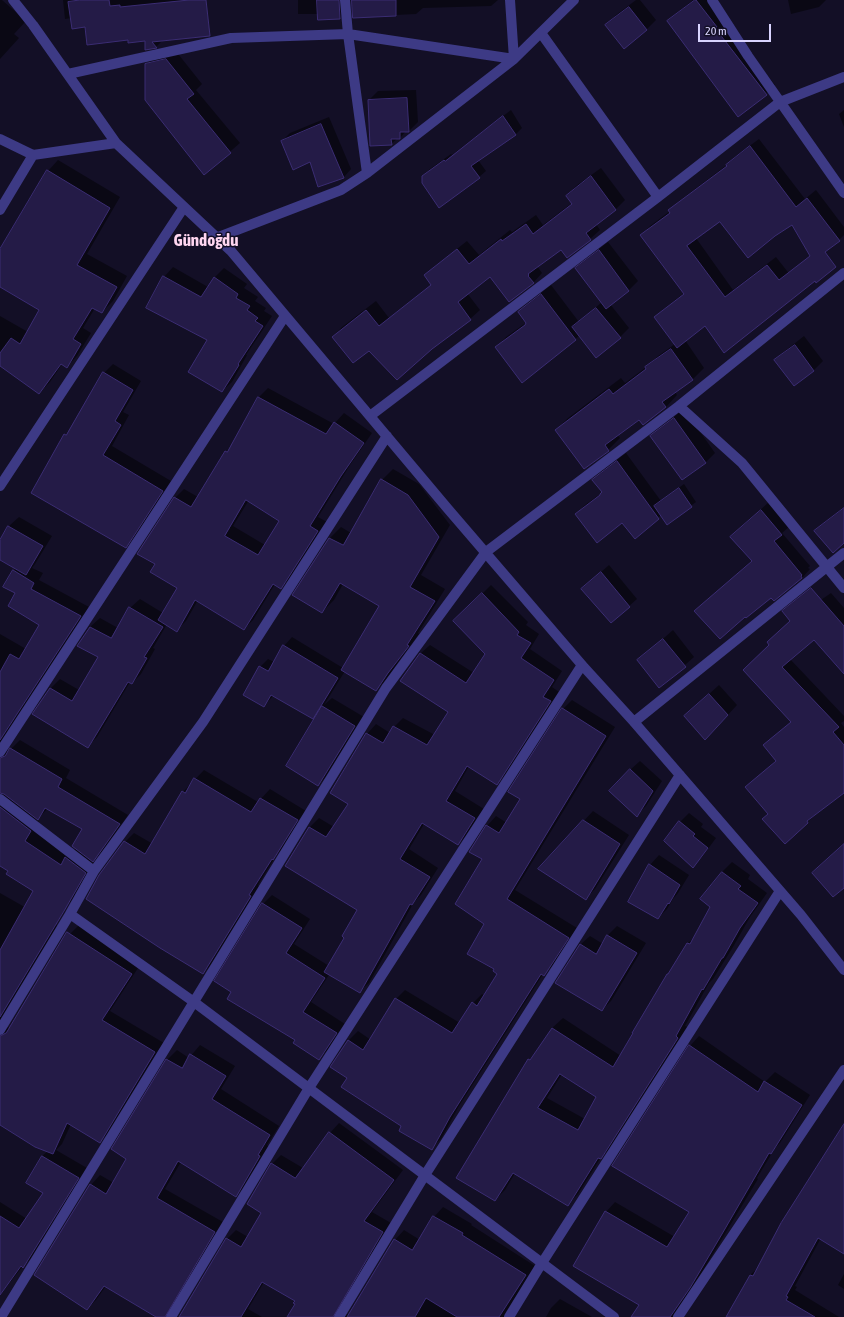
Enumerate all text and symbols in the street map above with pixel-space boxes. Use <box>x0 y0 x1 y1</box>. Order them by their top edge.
scale bar <box>700 16 773 42</box>
text: 20 m <box>705 24 727 38</box>
district label: Gündoğdu <box>174 231 238 251</box>

